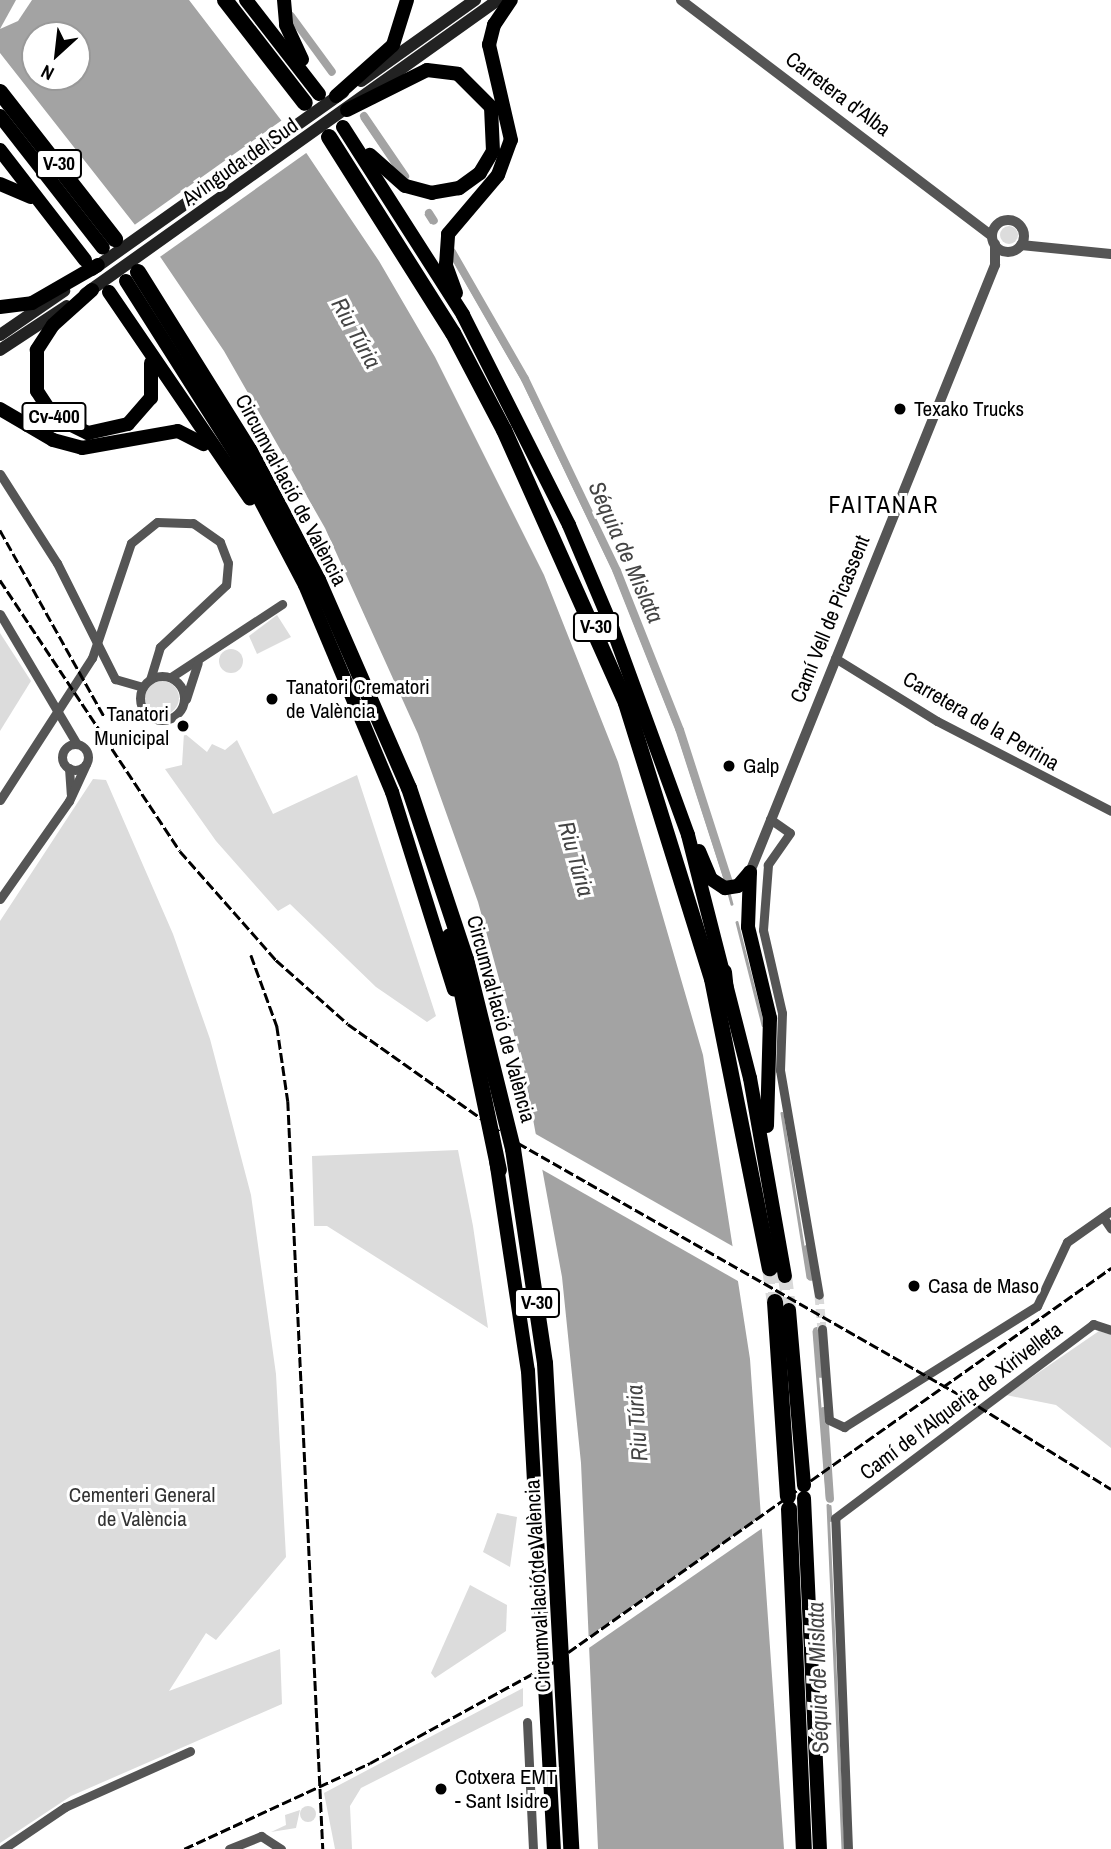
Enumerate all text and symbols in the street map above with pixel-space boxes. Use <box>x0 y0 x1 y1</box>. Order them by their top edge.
north arrow <box>21 21 91 91</box>
street label: Carretera d'Alba <box>781 46 895 142</box>
text: N <box>36 59 58 87</box>
street label: Avinguda del Sud <box>177 113 303 211</box>
road number: V-30 <box>34 148 84 180</box>
water label: Riu Túria <box>325 293 387 373</box>
street label: Circumval·lació de València <box>230 390 352 590</box>
place label: Texako Trucks <box>914 396 1024 422</box>
marker: Texako Trucks <box>892 401 908 417</box>
road number: Cv-400 <box>21 402 87 432</box>
water label: Séquia de Mislata <box>582 477 670 627</box>
district label: FAITANAR <box>830 491 938 519</box>
street label: Camí Vell de Picassent <box>785 532 875 706</box>
road number: V-30 <box>572 612 620 642</box>
street label: Carretera de la Perrina <box>898 666 1064 776</box>
place label: Tanatori Crematori de València <box>286 674 430 724</box>
marker: Tanatori Crematori de València <box>264 691 280 707</box>
place label: Tanatori Municipal <box>94 701 169 751</box>
marker: Tanatori Municipal <box>175 718 191 734</box>
place label: Galp <box>743 753 779 779</box>
marker: Galp <box>721 758 737 774</box>
water label: Riu Túria <box>552 818 600 900</box>
street label: Circumval·lació de València <box>461 913 541 1125</box>
place label: Casa de Maso <box>928 1273 1039 1299</box>
marker: Casa de Maso <box>906 1278 922 1294</box>
road number: V-30 <box>512 1288 562 1318</box>
street label: Camí de l'Alqueria de Xirivelleta <box>855 1317 1067 1485</box>
water label: Riu Túria <box>621 1384 653 1462</box>
street label: Circumval·lació de València <box>520 1479 556 1693</box>
park label: Cementeri General de València <box>69 1482 215 1532</box>
water label: Séquia de Mislata <box>802 1602 834 1754</box>
place label: Cotxera EMT - Sant Isidre <box>455 1764 556 1814</box>
marker: Cotxera EMT - Sant Isidre <box>433 1781 449 1797</box>

